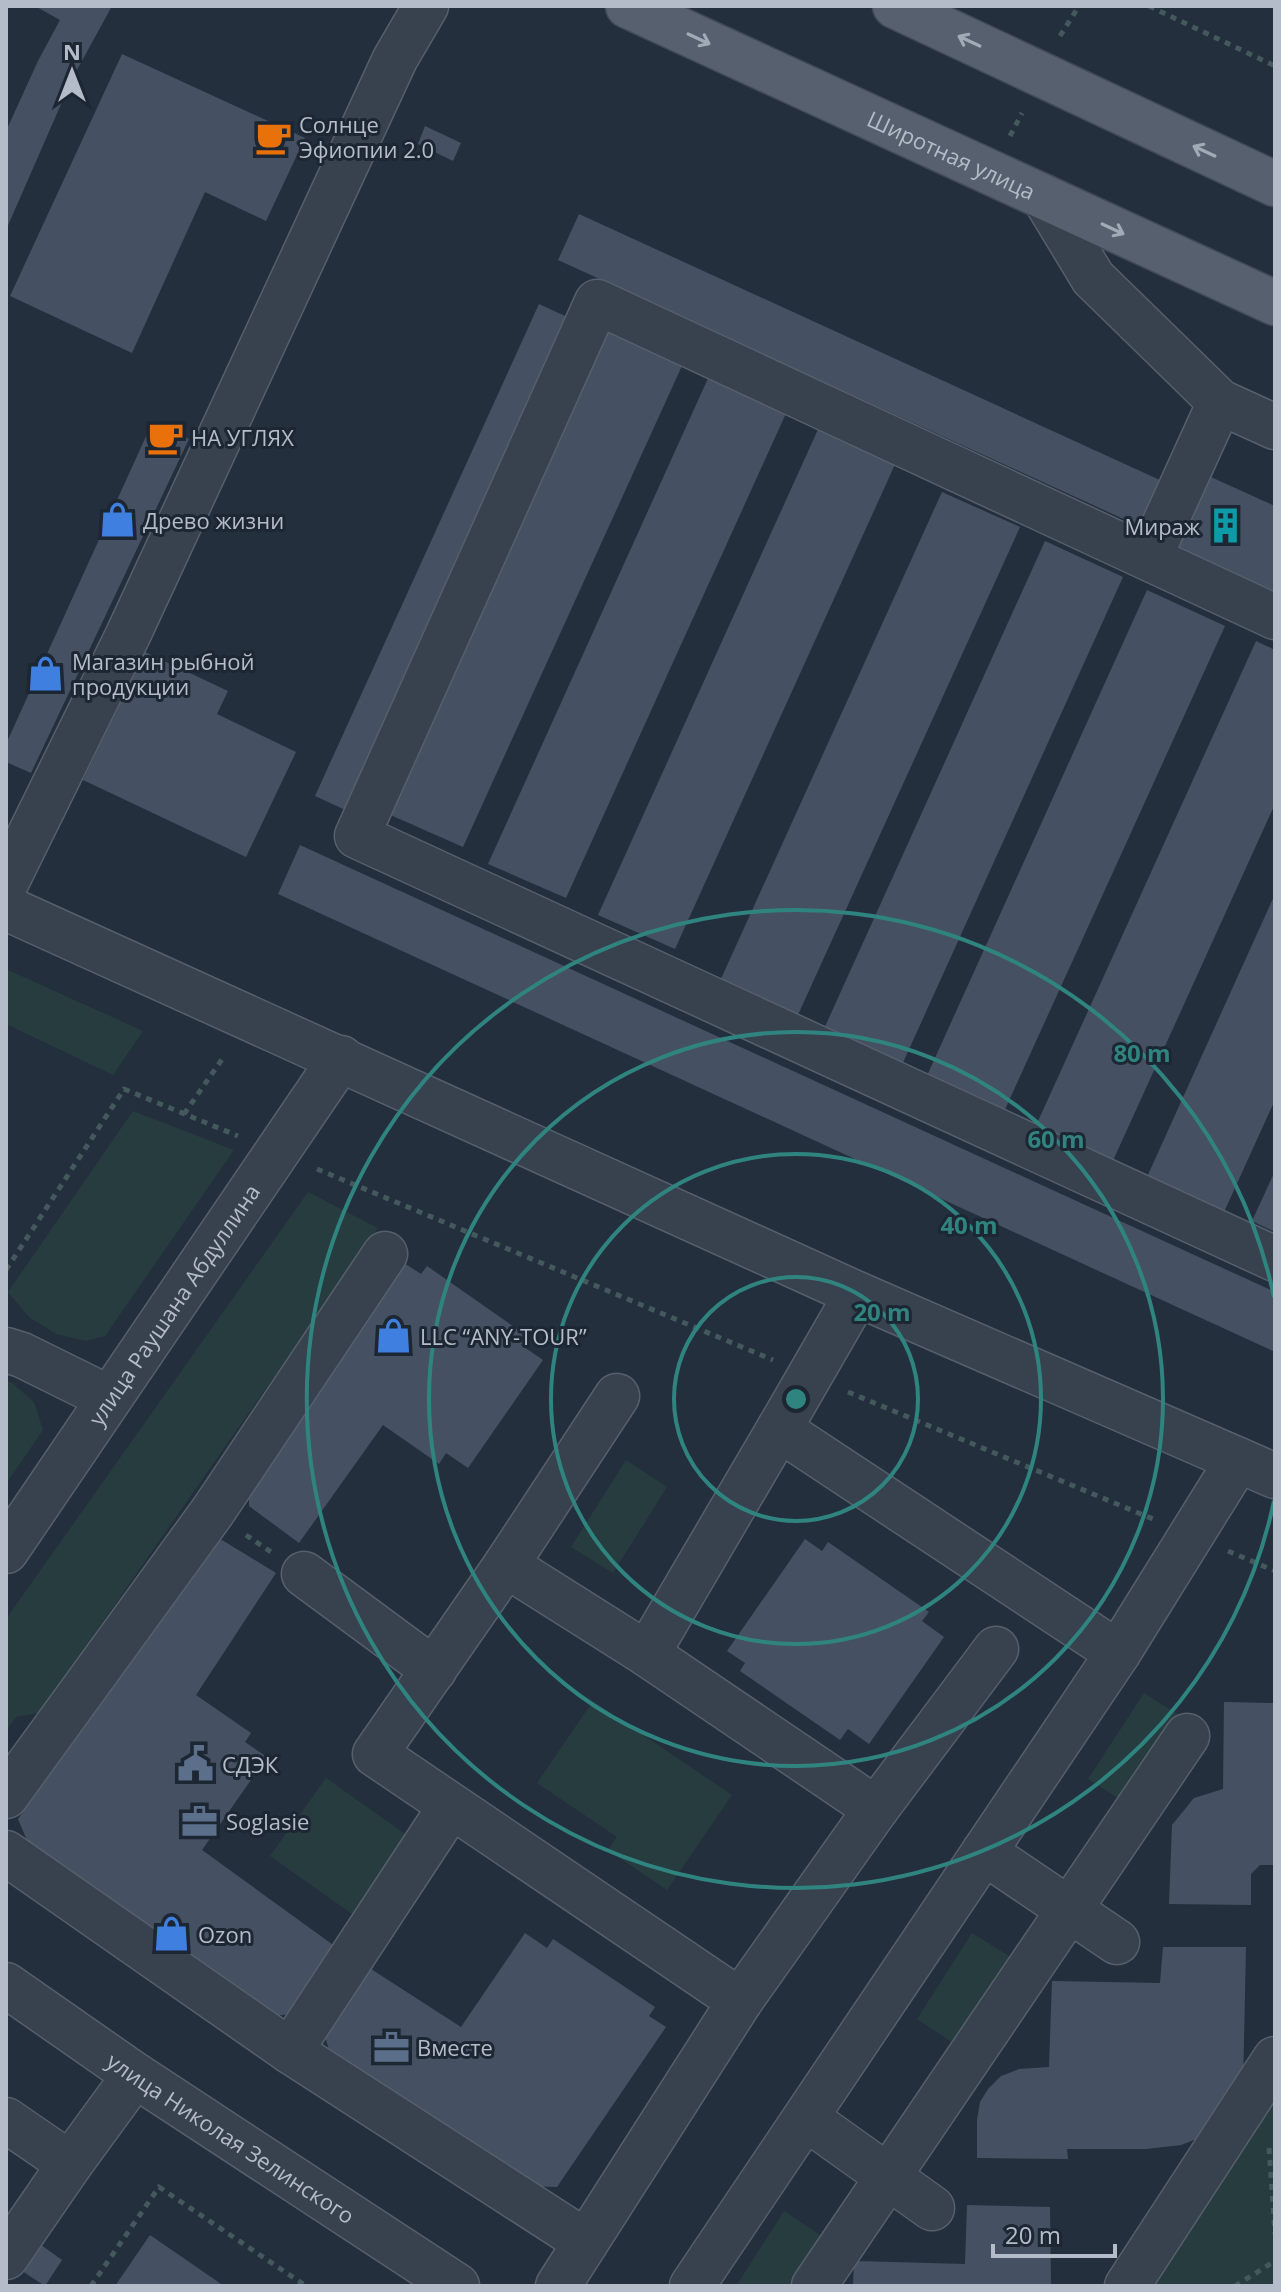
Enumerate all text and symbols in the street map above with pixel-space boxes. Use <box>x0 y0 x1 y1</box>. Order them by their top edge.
north arrow <box>32 32 112 112</box>
one-way arrow <box>686 32 711 47</box>
one-way arrow <box>957 33 981 48</box>
text: N <box>63 36 81 66</box>
street label: Широтная улица <box>863 103 1040 206</box>
place label: Солнце Эфиопии 2.0 <box>299 109 434 164</box>
cafe icon: Солнце Эфиопии 2.0 <box>254 118 292 156</box>
one-way arrow <box>1193 143 1217 158</box>
one-way arrow <box>1101 222 1125 237</box>
cafe icon: НА УГЛЯХ <box>146 418 184 456</box>
place label: НА УГЛЯХ <box>191 422 294 452</box>
shop icon: Древо жизни <box>98 501 136 539</box>
place label: Древо жизни <box>143 505 284 535</box>
building icon: Мираж <box>1207 507 1245 545</box>
place label: Мираж <box>1124 511 1201 541</box>
place label: Магазин рыбной продукции <box>72 646 255 701</box>
shop icon: Магазин рыбной продукции <box>27 655 65 693</box>
text: 80 m <box>1113 1036 1171 1069</box>
text: 60 m <box>1027 1122 1085 1155</box>
street label: улица Раушана Абдуллина <box>81 1178 266 1431</box>
text: 40 m <box>940 1208 998 1241</box>
text: 20 m <box>853 1295 911 1328</box>
shop icon: LLC “ANY-TOUR” <box>375 1317 413 1355</box>
place label: LLC “ANY-TOUR” <box>420 1321 587 1351</box>
centre of rings <box>782 1385 810 1413</box>
public building icon: СДЭК <box>177 1745 215 1783</box>
place label: СДЭК <box>222 1749 279 1779</box>
office icon: Soglasie <box>181 1802 219 1840</box>
place label: Soglasie <box>226 1806 309 1836</box>
shop icon: Ozon <box>153 1915 191 1953</box>
place label: Ozon <box>198 1919 252 1949</box>
office icon: Вместе <box>372 2028 410 2066</box>
place label: Вместе <box>417 2032 493 2062</box>
street label: улица Николая Зелинского <box>101 2045 361 2230</box>
scale bar <box>993 2208 1115 2258</box>
text: 20 m <box>1005 2218 1061 2251</box>

